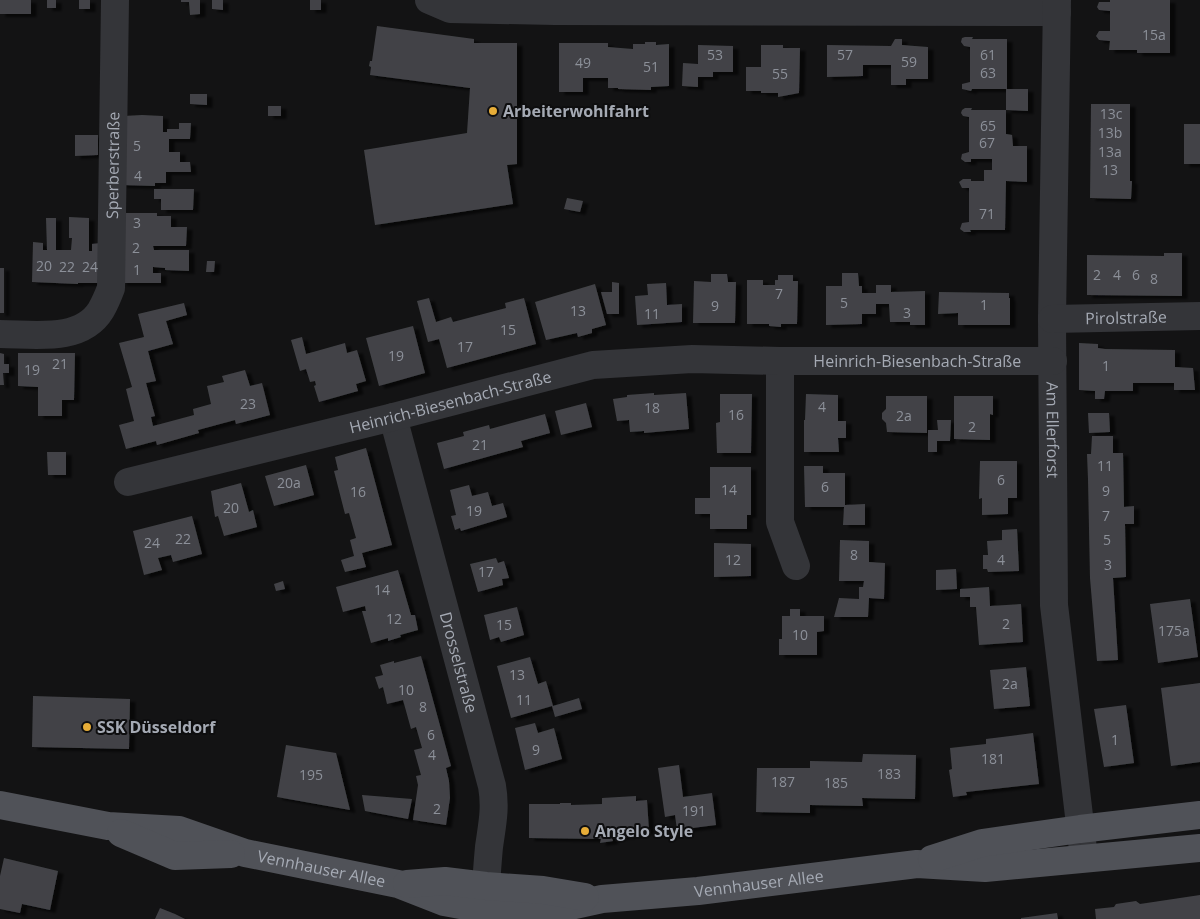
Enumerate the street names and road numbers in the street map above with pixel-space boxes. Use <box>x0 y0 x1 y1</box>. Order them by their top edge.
street label: Sperberstraße <box>101 112 124 219</box>
street label: Pirolstraße <box>1085 306 1167 329</box>
street label: Heinrich-Biesenbach-Straße <box>813 350 1021 372</box>
street label: Heinrich-Biesenbach-Straße <box>347 365 554 438</box>
street label: Am Ellerforst <box>1041 382 1064 479</box>
street label: Drosselstraße <box>435 609 483 715</box>
street label: Vennhauser Allee <box>255 845 387 892</box>
street label: Vennhauser Allee <box>693 865 825 902</box>

